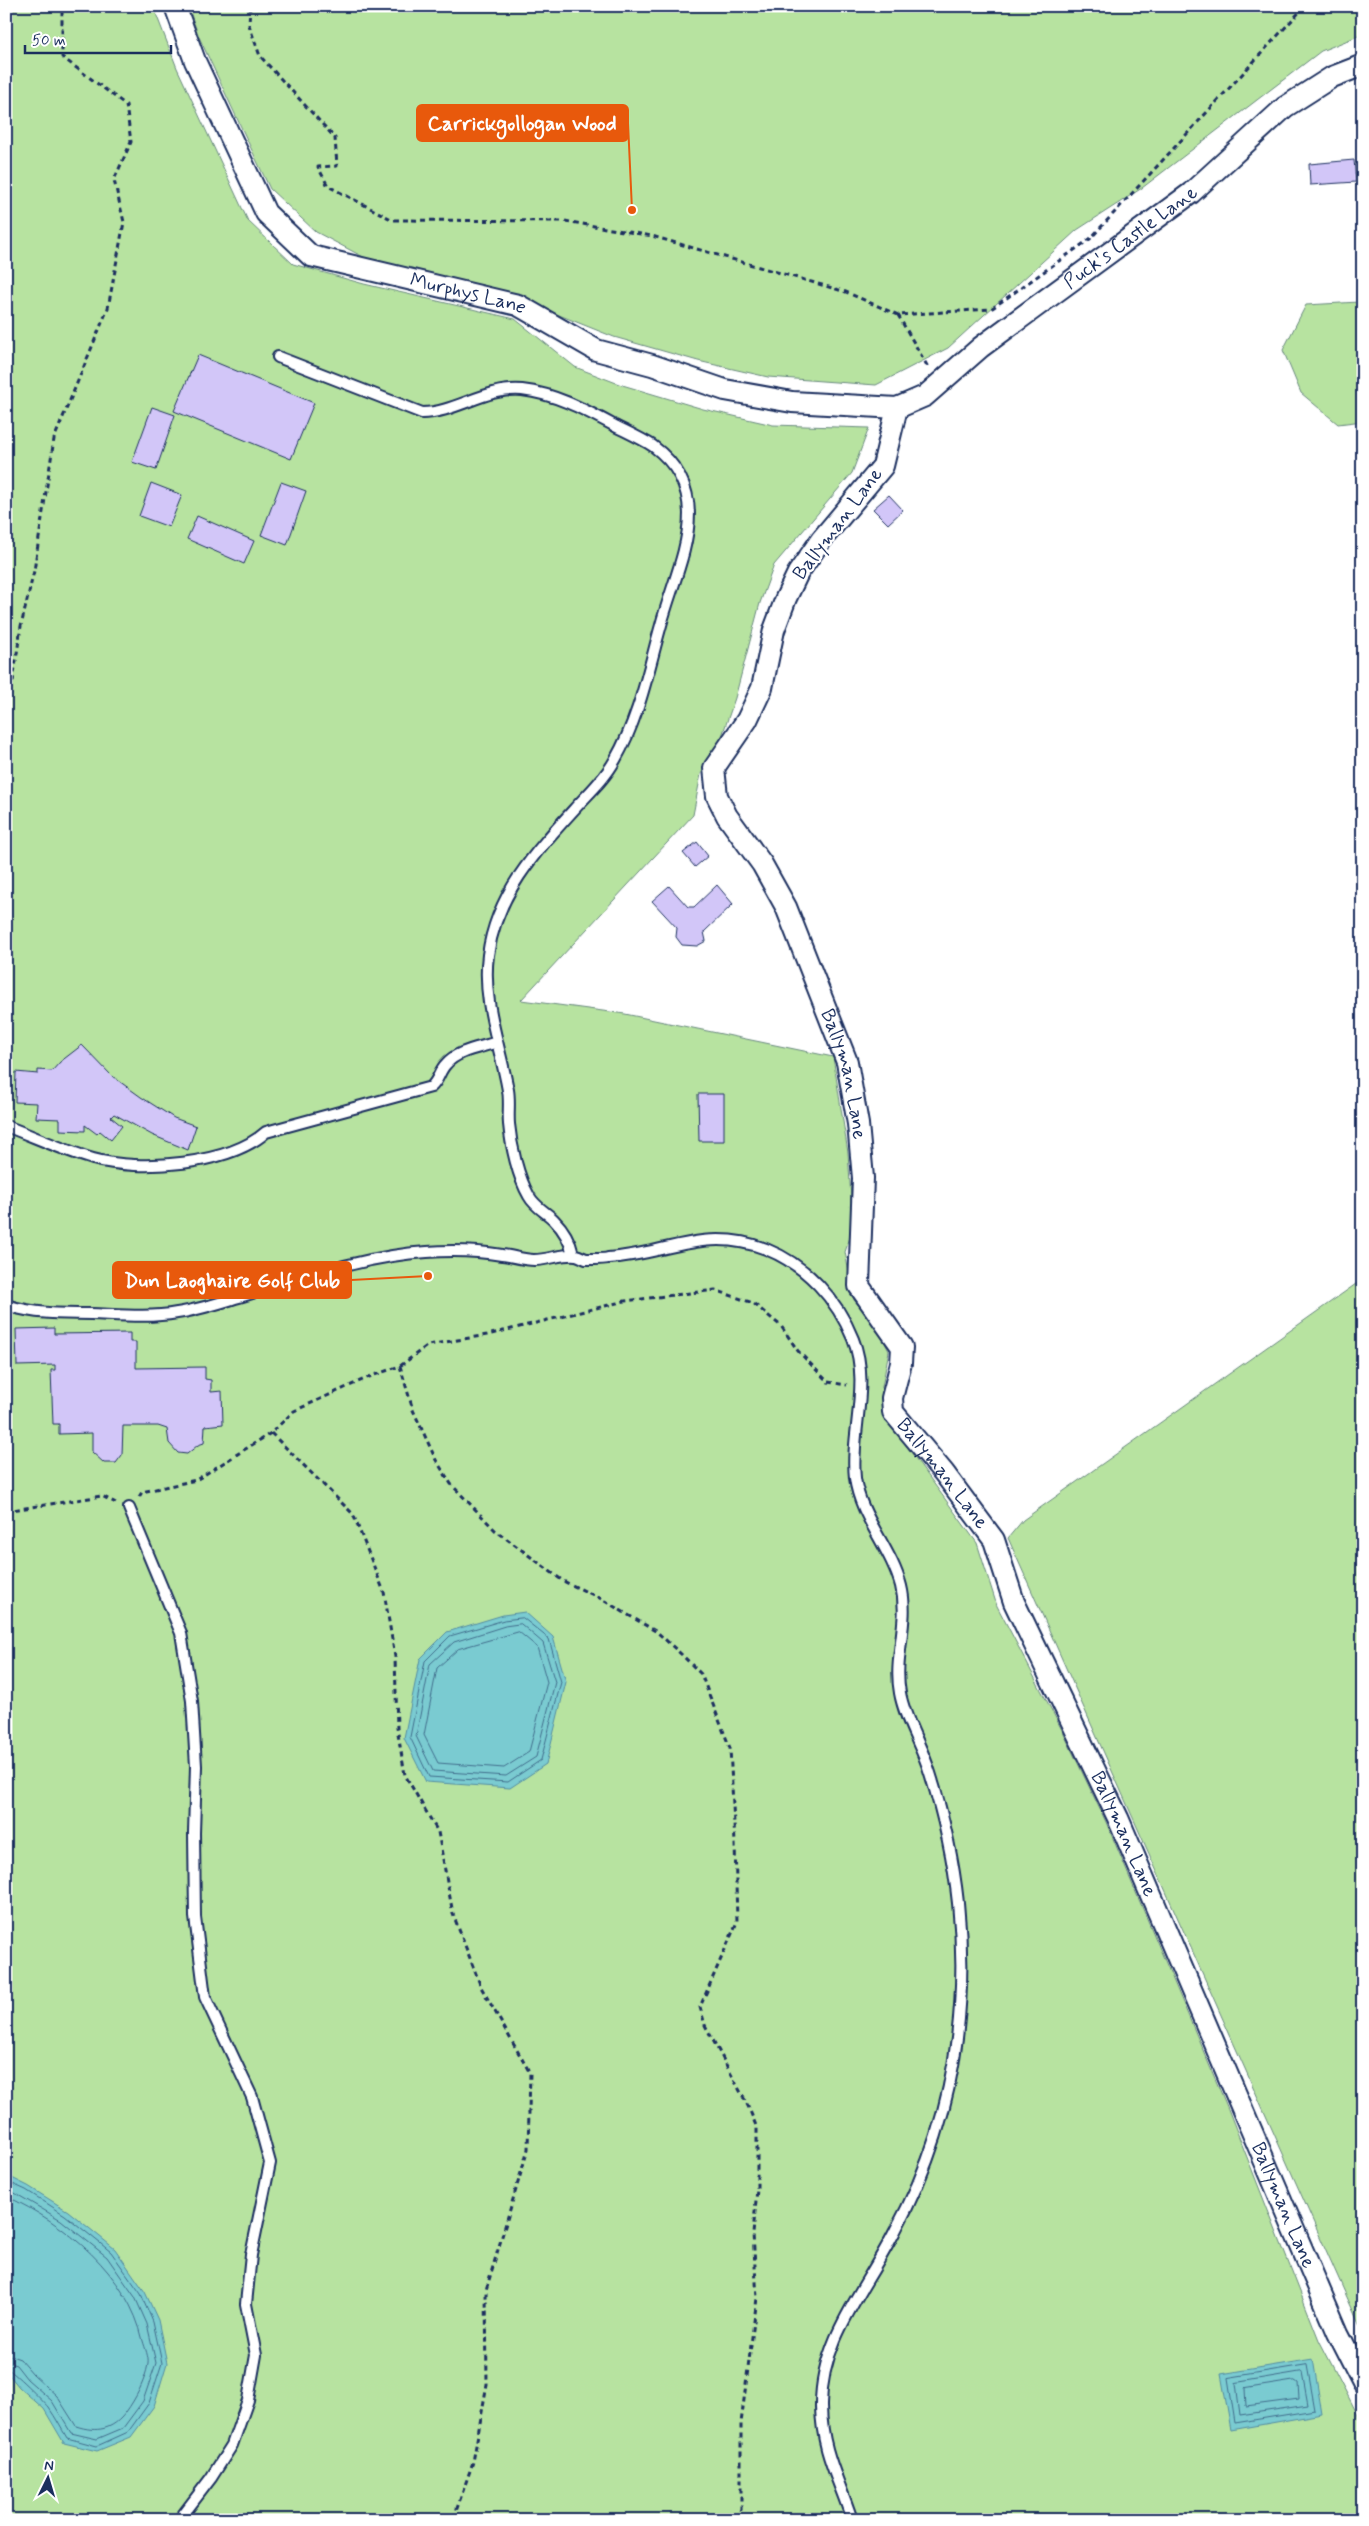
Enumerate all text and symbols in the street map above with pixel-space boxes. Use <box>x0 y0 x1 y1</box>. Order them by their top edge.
scale bar <box>25 22 171 54</box>
text: 50 m <box>32 31 66 51</box>
callout: Carrickgollogan Wood <box>417 105 628 141</box>
text: Carrickgollogan Wood <box>427 110 617 140</box>
street label: Puck's Castle Lane <box>1058 180 1204 296</box>
street label: Murphys Lane <box>407 266 532 321</box>
street label: Ballyman Lane <box>787 462 889 586</box>
street label: Ballyman Lane <box>814 1005 873 1141</box>
callout: Dun Laoghaire Golf Club <box>113 1262 351 1298</box>
text: Dun Laoghaire Golf Club <box>124 1267 340 1295</box>
street label: Ballyman Lane <box>890 1412 995 1535</box>
street label: Ballyman Lane <box>1084 1767 1164 1901</box>
street label: Ballyman Lane <box>1245 2138 1322 2272</box>
north arrow <box>22 2454 72 2504</box>
text: N <box>44 2457 54 2475</box>

